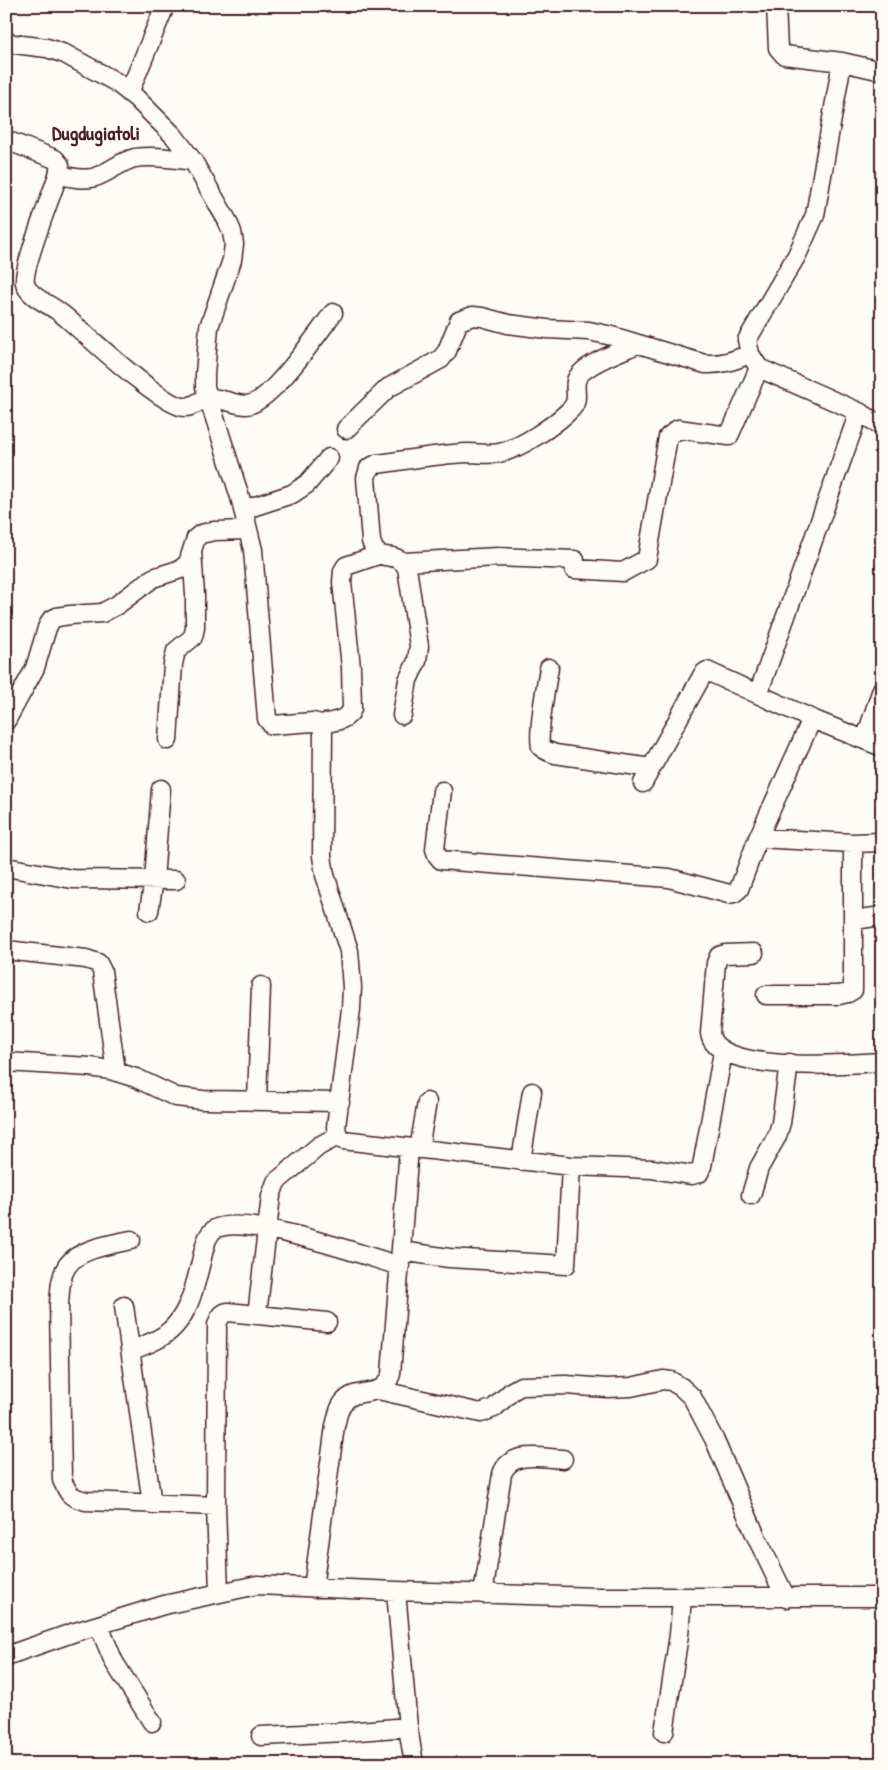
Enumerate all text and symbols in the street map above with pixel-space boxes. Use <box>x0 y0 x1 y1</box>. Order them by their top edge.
district label: Dugdugiatoli <box>52 119 140 147</box>

